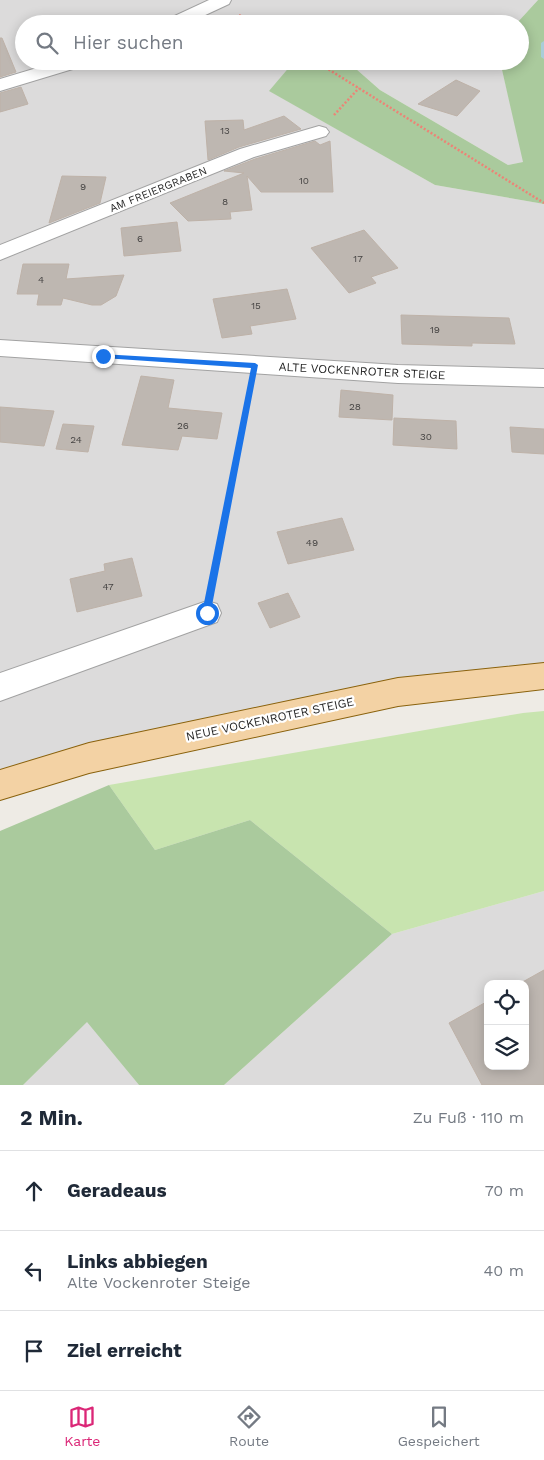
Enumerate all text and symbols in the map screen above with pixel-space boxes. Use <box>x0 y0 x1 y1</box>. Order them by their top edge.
search box <box>15 15 529 70</box>
icon: search <box>33 29 61 57</box>
text: Hier suchen <box>73 31 184 54</box>
house number: 13 <box>220 125 230 136</box>
street label: AM FREIERGRABEN <box>108 164 209 215</box>
house number: 10 <box>299 175 309 186</box>
house number: 9 <box>80 181 86 192</box>
house number: 8 <box>222 196 228 207</box>
house number: 6 <box>137 233 143 244</box>
house number: 17 <box>353 253 363 264</box>
house number: 4 <box>38 274 44 285</box>
house number: 15 <box>251 300 261 311</box>
house number: 19 <box>430 324 440 335</box>
route end <box>92 345 115 368</box>
street label: ALTE VOCKENROTER STEIGE <box>278 360 446 382</box>
house number: 28 <box>349 401 361 412</box>
house number: 26 <box>177 420 189 431</box>
house number: 30 <box>420 431 432 442</box>
house number: 24 <box>70 434 82 445</box>
house number: 49 <box>306 537 318 548</box>
house number: 47 <box>102 581 114 592</box>
route start <box>196 602 219 625</box>
street label: NEUE VOCKENROTER STEIGE <box>185 694 355 744</box>
map controls <box>484 980 529 1070</box>
button: locate <box>484 980 529 1025</box>
button: layers <box>484 1025 529 1070</box>
text: 2 Min. <box>20 1105 83 1130</box>
text: Zu Fuß · 110 m <box>413 1108 524 1127</box>
icon: ahead <box>20 1177 48 1205</box>
text: Geradeaus <box>67 1179 167 1202</box>
text: 70 m <box>485 1181 524 1200</box>
text: Links abbiegen <box>67 1250 208 1273</box>
icon: left <box>20 1257 48 1285</box>
text: 40 m <box>484 1261 524 1280</box>
text: Alte Vockenroter Steige <box>67 1273 251 1292</box>
icon: arrive <box>20 1337 48 1365</box>
text: Ziel erreicht <box>67 1339 182 1362</box>
tab: Karte <box>64 1403 100 1449</box>
tab: Route <box>229 1403 269 1449</box>
tab: Gespeichert <box>398 1403 480 1449</box>

